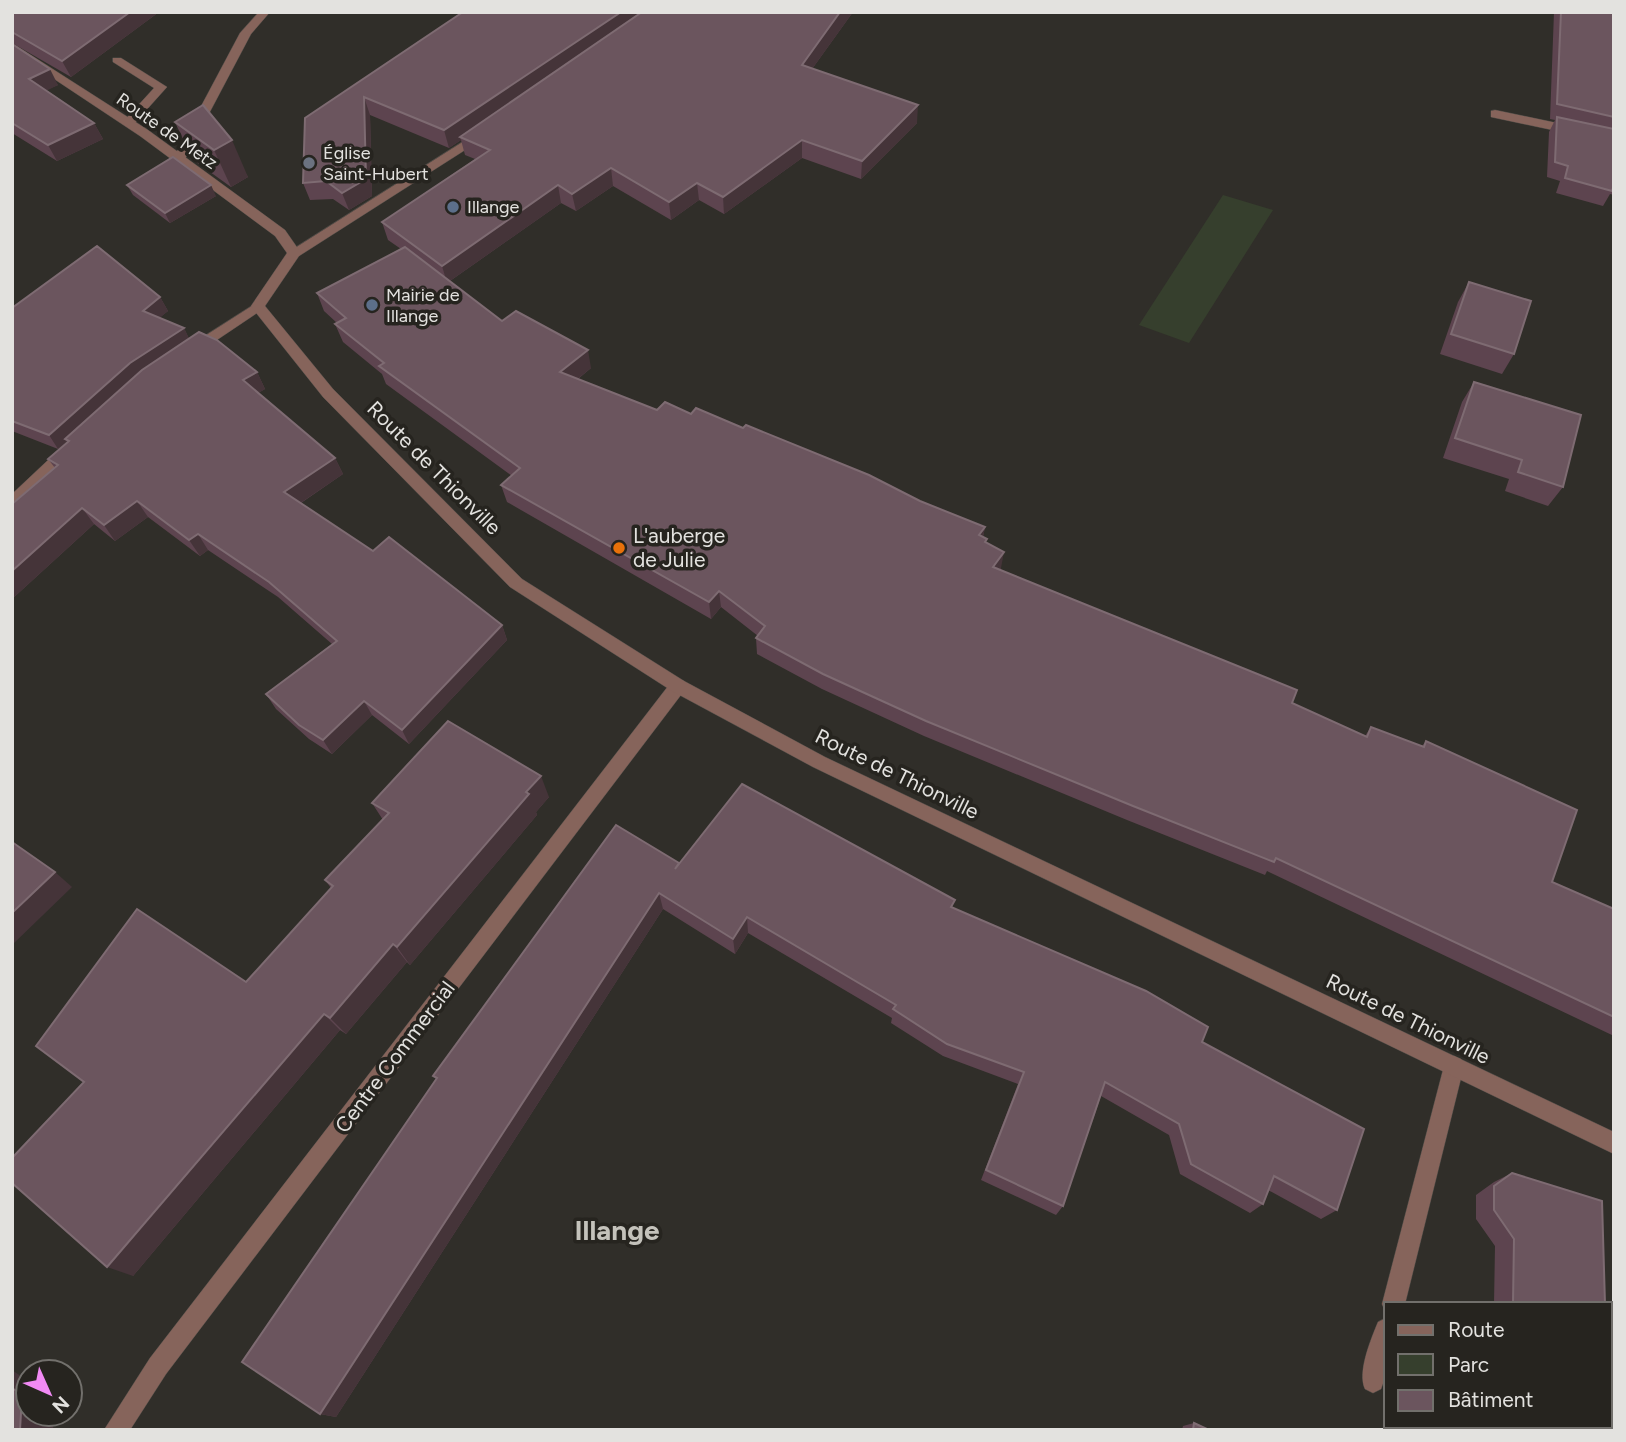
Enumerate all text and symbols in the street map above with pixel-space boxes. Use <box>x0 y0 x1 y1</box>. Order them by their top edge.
street label: Route de Metz <box>112 88 222 174</box>
place label: Église Saint-Hubert <box>323 142 429 185</box>
marker: Église Saint-Hubert <box>301 155 317 171</box>
place label: Illange <box>467 196 520 218</box>
marker: Illange <box>445 199 461 215</box>
place label: Mairie de Illange <box>386 284 460 327</box>
marker: Mairie de Illange <box>364 297 380 313</box>
street label: Route de Thionville <box>362 396 506 540</box>
place label: L'auberge de Julie <box>633 523 725 572</box>
marker: L'auberge de Julie <box>611 540 627 556</box>
street label: Route de Thionville <box>811 723 983 824</box>
street label: Route de Thionville <box>1322 968 1494 1069</box>
street label: Centre Commercial <box>329 976 460 1137</box>
district label: Illange <box>574 1213 660 1247</box>
legend <box>1384 1302 1612 1428</box>
text: Route <box>1448 1317 1504 1342</box>
text: Parc <box>1448 1352 1489 1377</box>
north arrow <box>14 1358 84 1428</box>
text: Bâtiment <box>1448 1387 1533 1412</box>
text: N <box>47 1391 74 1418</box>

